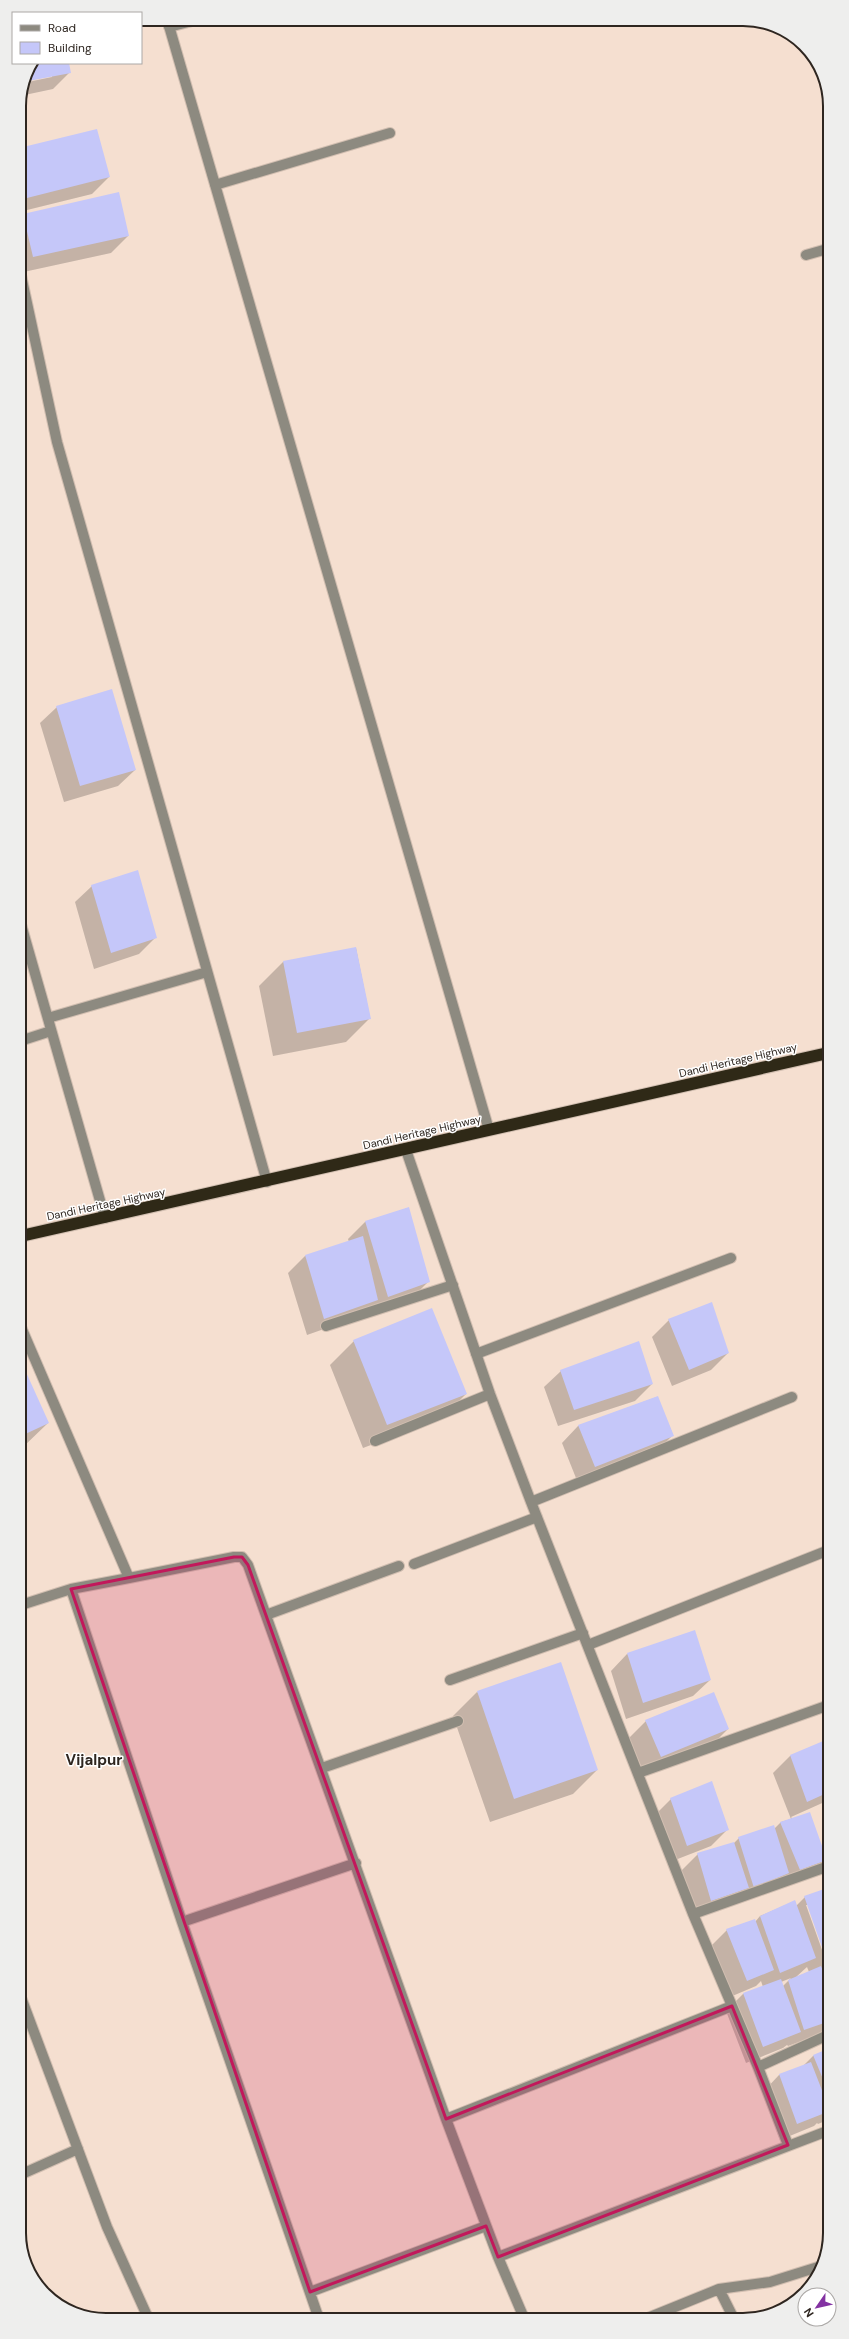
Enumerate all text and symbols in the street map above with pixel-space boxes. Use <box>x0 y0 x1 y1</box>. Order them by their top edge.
legend <box>12 12 142 64</box>
text: Road <box>48 20 76 36</box>
text: Building <box>48 40 92 56</box>
street label: Dandi Heritage Highway <box>678 1040 798 1080</box>
street label: Dandi Heritage Highway <box>362 1112 482 1152</box>
street label: Dandi Heritage Highway <box>45 1185 167 1223</box>
district label: Vijalpur <box>66 1750 122 1770</box>
north arrow <box>797 2287 837 2327</box>
text: N <box>801 2305 817 2320</box>

